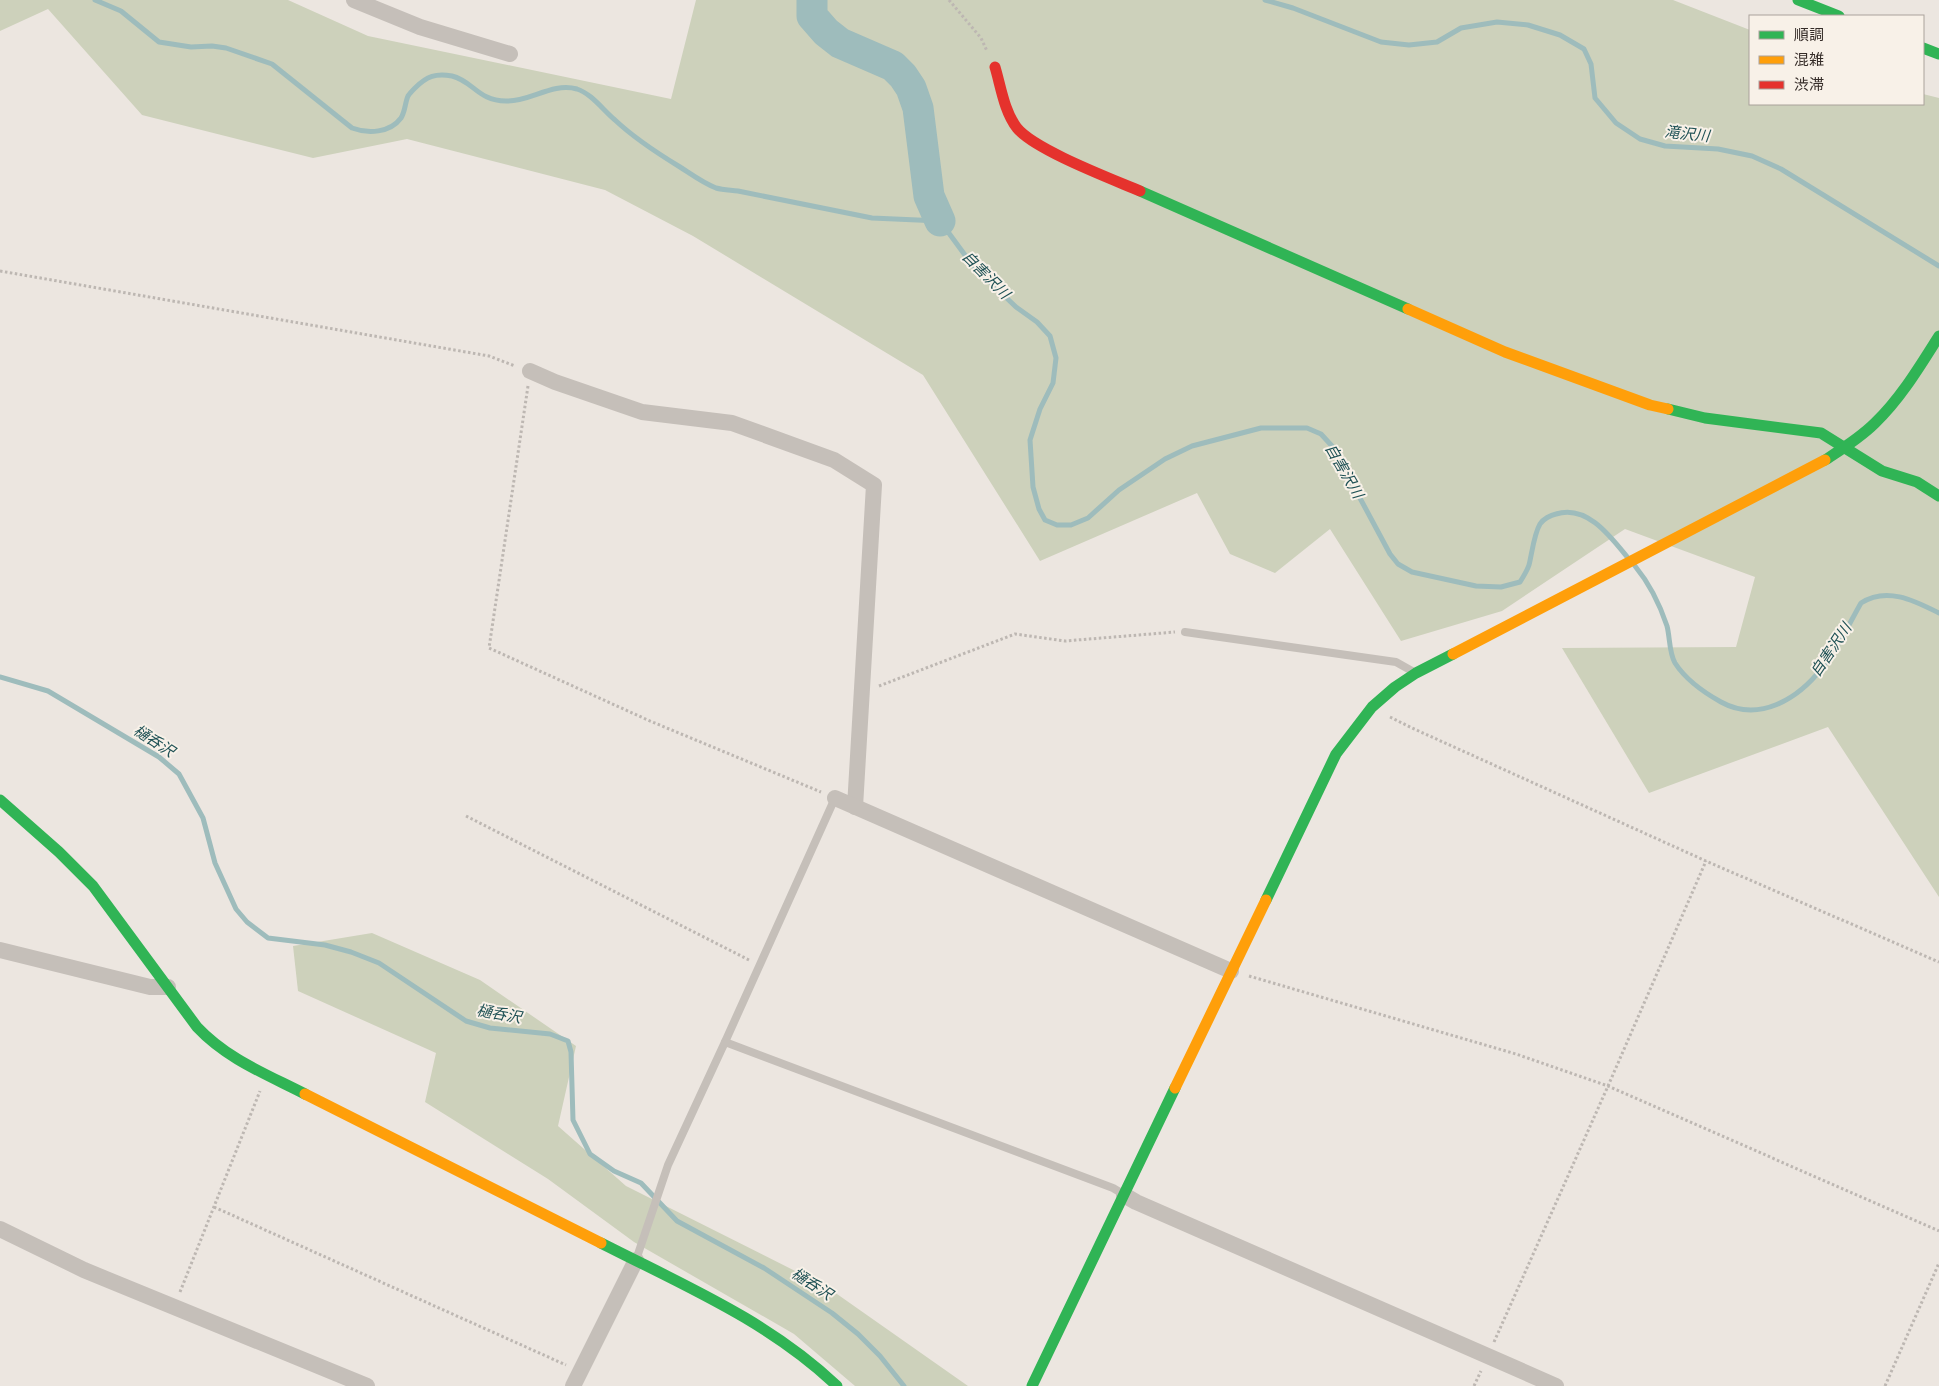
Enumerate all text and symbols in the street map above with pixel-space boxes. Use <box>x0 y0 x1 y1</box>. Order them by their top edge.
legend <box>1749 15 1924 105</box>
text: 順調 <box>1794 25 1824 43</box>
text: 混雑 <box>1794 50 1824 68</box>
text: 渋滞 <box>1794 75 1824 93</box>
water label: 滝沢川 <box>1664 122 1712 145</box>
water label: 自害沢川 <box>959 247 1016 303</box>
water label: 自害沢川 <box>1322 440 1369 503</box>
water label: 自害沢川 <box>1806 618 1856 679</box>
water label: 樋呑沢 <box>131 720 180 761</box>
water label: 樋呑沢 <box>475 1000 525 1026</box>
water label: 樋呑沢 <box>789 1263 838 1304</box>

